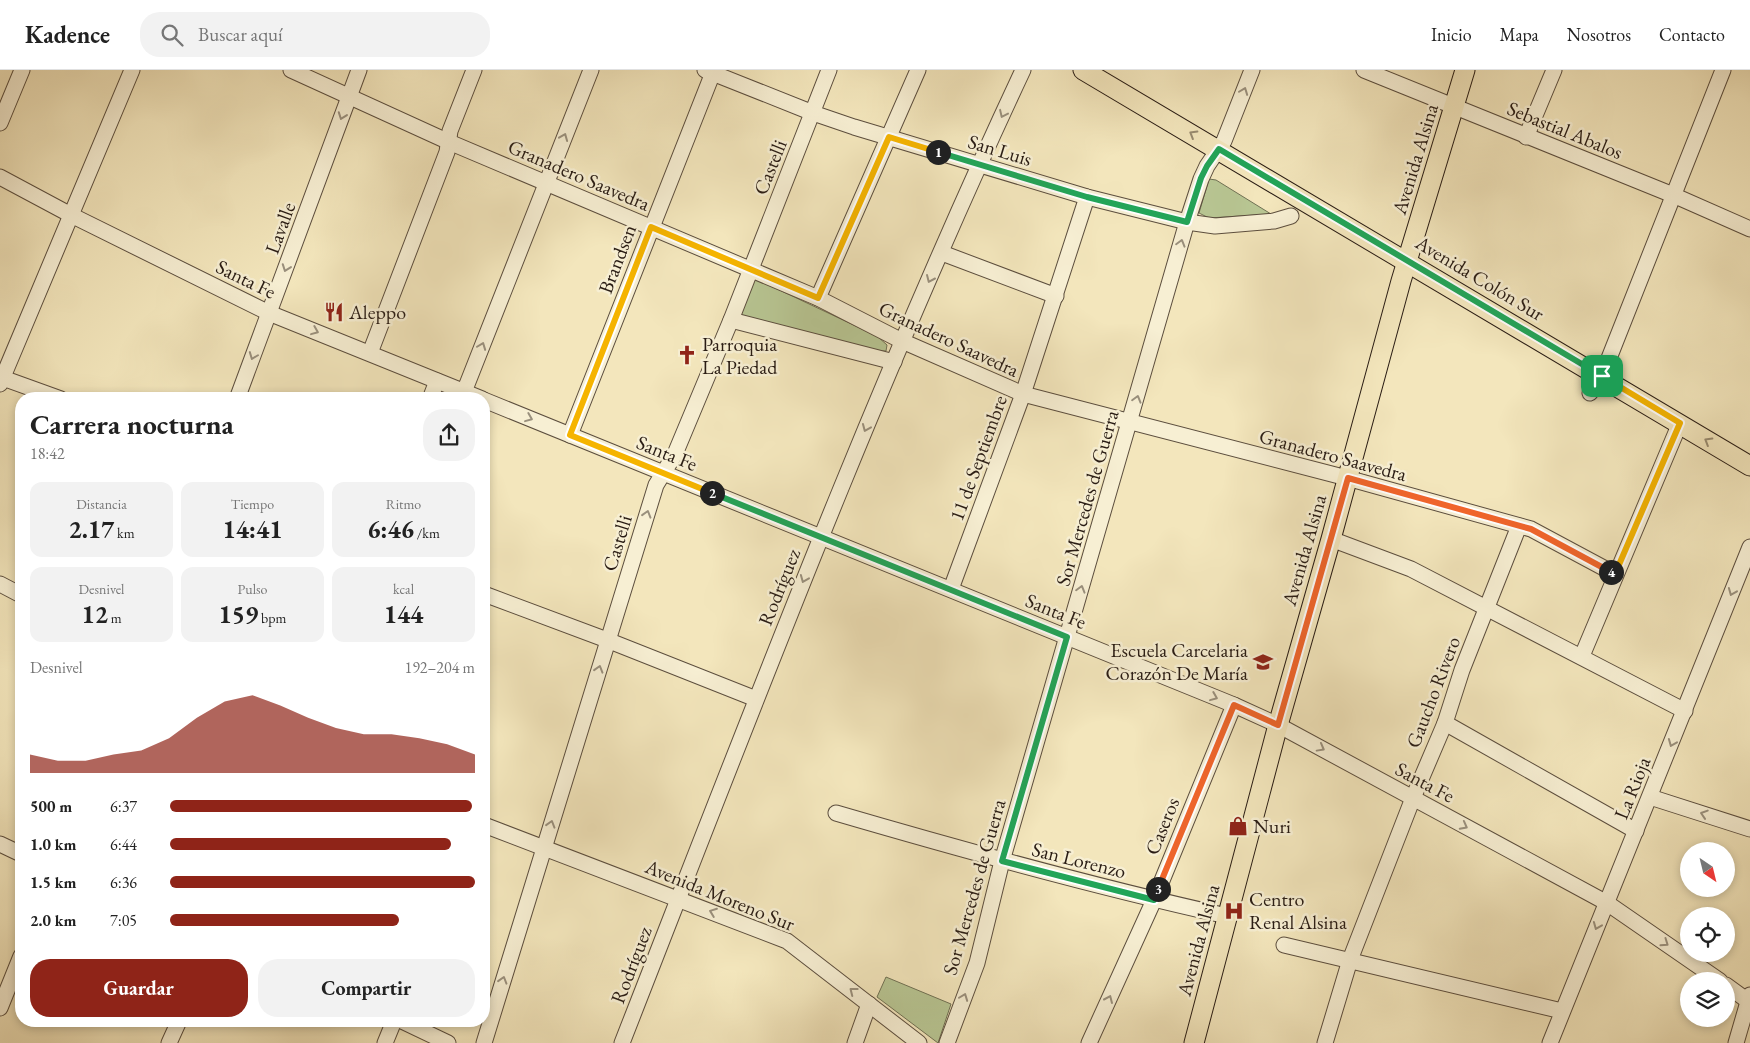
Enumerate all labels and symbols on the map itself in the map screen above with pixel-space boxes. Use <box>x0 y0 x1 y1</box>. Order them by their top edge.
one-way arrow <box>1237 87 1248 96</box>
street label: Sebastial Abalos <box>1503 95 1627 165</box>
street label: Avenida Alsina <box>1386 100 1444 219</box>
one-way arrow <box>998 109 1009 118</box>
one-way arrow <box>338 111 348 120</box>
street label: San Luis <box>965 128 1035 172</box>
one-way arrow <box>1189 130 1198 140</box>
street label: Granadero Saavedra <box>504 133 654 217</box>
one-way arrow <box>558 133 569 142</box>
street label: Castelli <box>747 136 793 198</box>
pin: 1 <box>926 140 950 164</box>
street label: Lavalle <box>259 198 301 257</box>
street label: Brandsen <box>592 220 642 297</box>
street label: Avenida Colón Sur <box>1410 229 1549 327</box>
one-way arrow <box>1176 240 1186 248</box>
street label: Santa Fe <box>212 253 280 305</box>
one-way arrow <box>282 263 292 272</box>
one-way arrow <box>926 274 937 283</box>
street label: Granadero Saavedra <box>875 295 1023 383</box>
place label: Aleppo <box>348 299 406 325</box>
restaurant icon: Aleppo <box>323 301 345 323</box>
one-way arrow <box>310 325 319 336</box>
place label: Parroquia La Piedad <box>702 331 778 380</box>
one-way arrow <box>476 342 486 351</box>
church icon: Parroquia La Piedad <box>676 344 698 366</box>
one-way arrow <box>249 351 259 360</box>
pin <box>1581 355 1623 397</box>
street label: 11 de Septiembre <box>943 391 1013 524</box>
one-way arrow <box>1131 396 1141 404</box>
street label: Sor Mercedes de Guerra <box>1049 407 1125 589</box>
one-way arrow <box>524 412 533 422</box>
one-way arrow <box>862 423 873 432</box>
street label: Granadero Saavedra <box>1256 423 1410 487</box>
street label: Santa Fe <box>633 429 702 477</box>
one-way arrow <box>1705 437 1714 447</box>
pin: 2 <box>700 480 724 506</box>
street label: Avenida Alsina <box>1275 491 1332 610</box>
one-way arrow <box>641 510 651 518</box>
street label: Castelli <box>596 512 638 574</box>
street label: Rodríguez <box>752 544 806 629</box>
pin: 4 <box>1598 560 1624 584</box>
one-way arrow <box>800 574 810 582</box>
one-way arrow <box>1075 585 1085 594</box>
street label: Santa Fe <box>1022 587 1091 635</box>
one-way arrow <box>1728 587 1738 596</box>
street label: Gaucho Rivero <box>1400 633 1466 751</box>
place label: Escuela Carcelaria Corazón De María <box>1106 637 1248 686</box>
school or university icon: Escuela Carcelaria Corazón De María <box>1252 651 1274 673</box>
one-way arrow <box>593 665 603 673</box>
one-way arrow <box>1209 691 1218 701</box>
one-way arrow <box>1668 738 1678 747</box>
one-way arrow <box>1316 742 1325 752</box>
street label: La Rioja <box>1608 753 1656 823</box>
street label: Santa Fe <box>1391 756 1459 808</box>
street label: Caseros <box>1139 794 1185 858</box>
street label: Sor Mercedes de Guerra <box>936 796 1012 978</box>
one-way arrow <box>1700 810 1708 820</box>
place label: Nuri <box>1253 813 1291 839</box>
shop icon: Nuri <box>1227 815 1249 837</box>
one-way arrow <box>545 820 555 829</box>
one-way arrow <box>1459 820 1468 830</box>
street label: San Lorenzo <box>1029 836 1129 884</box>
north arrow <box>1680 842 1735 898</box>
street label: Avenida Moreno Sur <box>640 853 799 937</box>
pin: 3 <box>1146 876 1170 902</box>
street label: Avenida Alsina <box>1170 881 1225 1000</box>
place label: Centro Renal Alsina <box>1249 886 1347 935</box>
hospital icon: Centro Renal Alsina <box>1223 900 1245 922</box>
one-way arrow <box>709 908 718 918</box>
one-way arrow <box>1593 921 1604 930</box>
street label: Rodríguez <box>604 922 658 1007</box>
one-way arrow <box>1659 937 1668 946</box>
one-way arrow <box>498 976 508 984</box>
one-way arrow <box>849 988 859 997</box>
one-way arrow <box>958 994 968 1002</box>
one-way arrow <box>1103 995 1113 1004</box>

